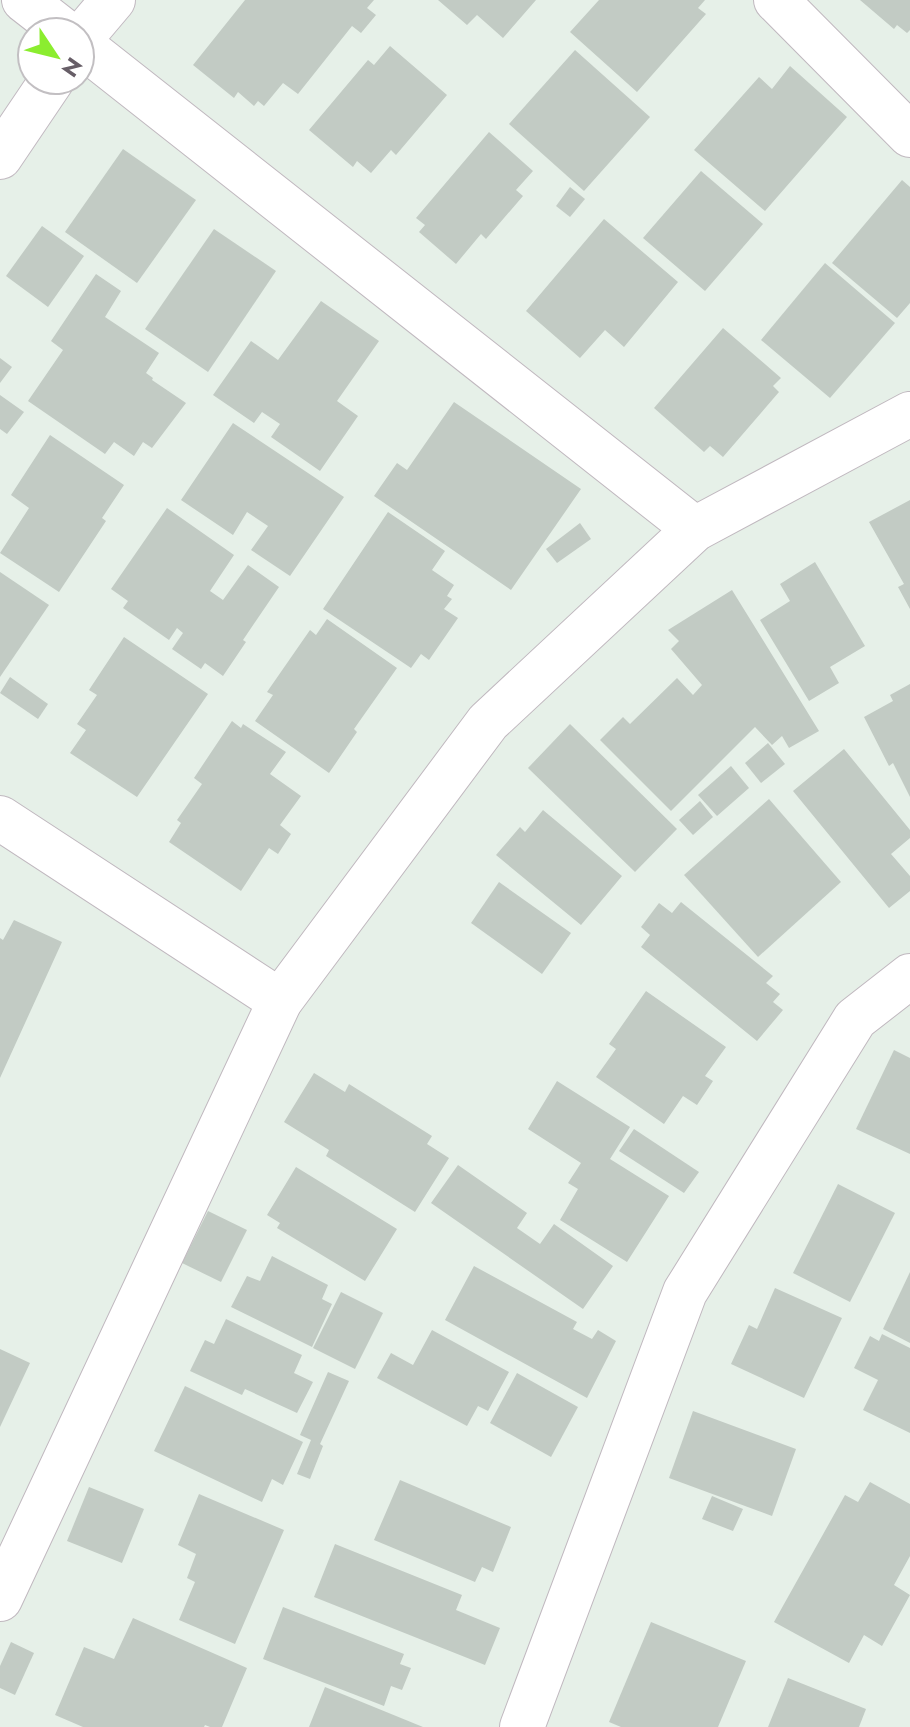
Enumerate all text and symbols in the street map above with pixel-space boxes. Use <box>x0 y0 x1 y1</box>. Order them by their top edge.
north arrow <box>16 16 96 96</box>
text: N <box>54 51 90 84</box>

